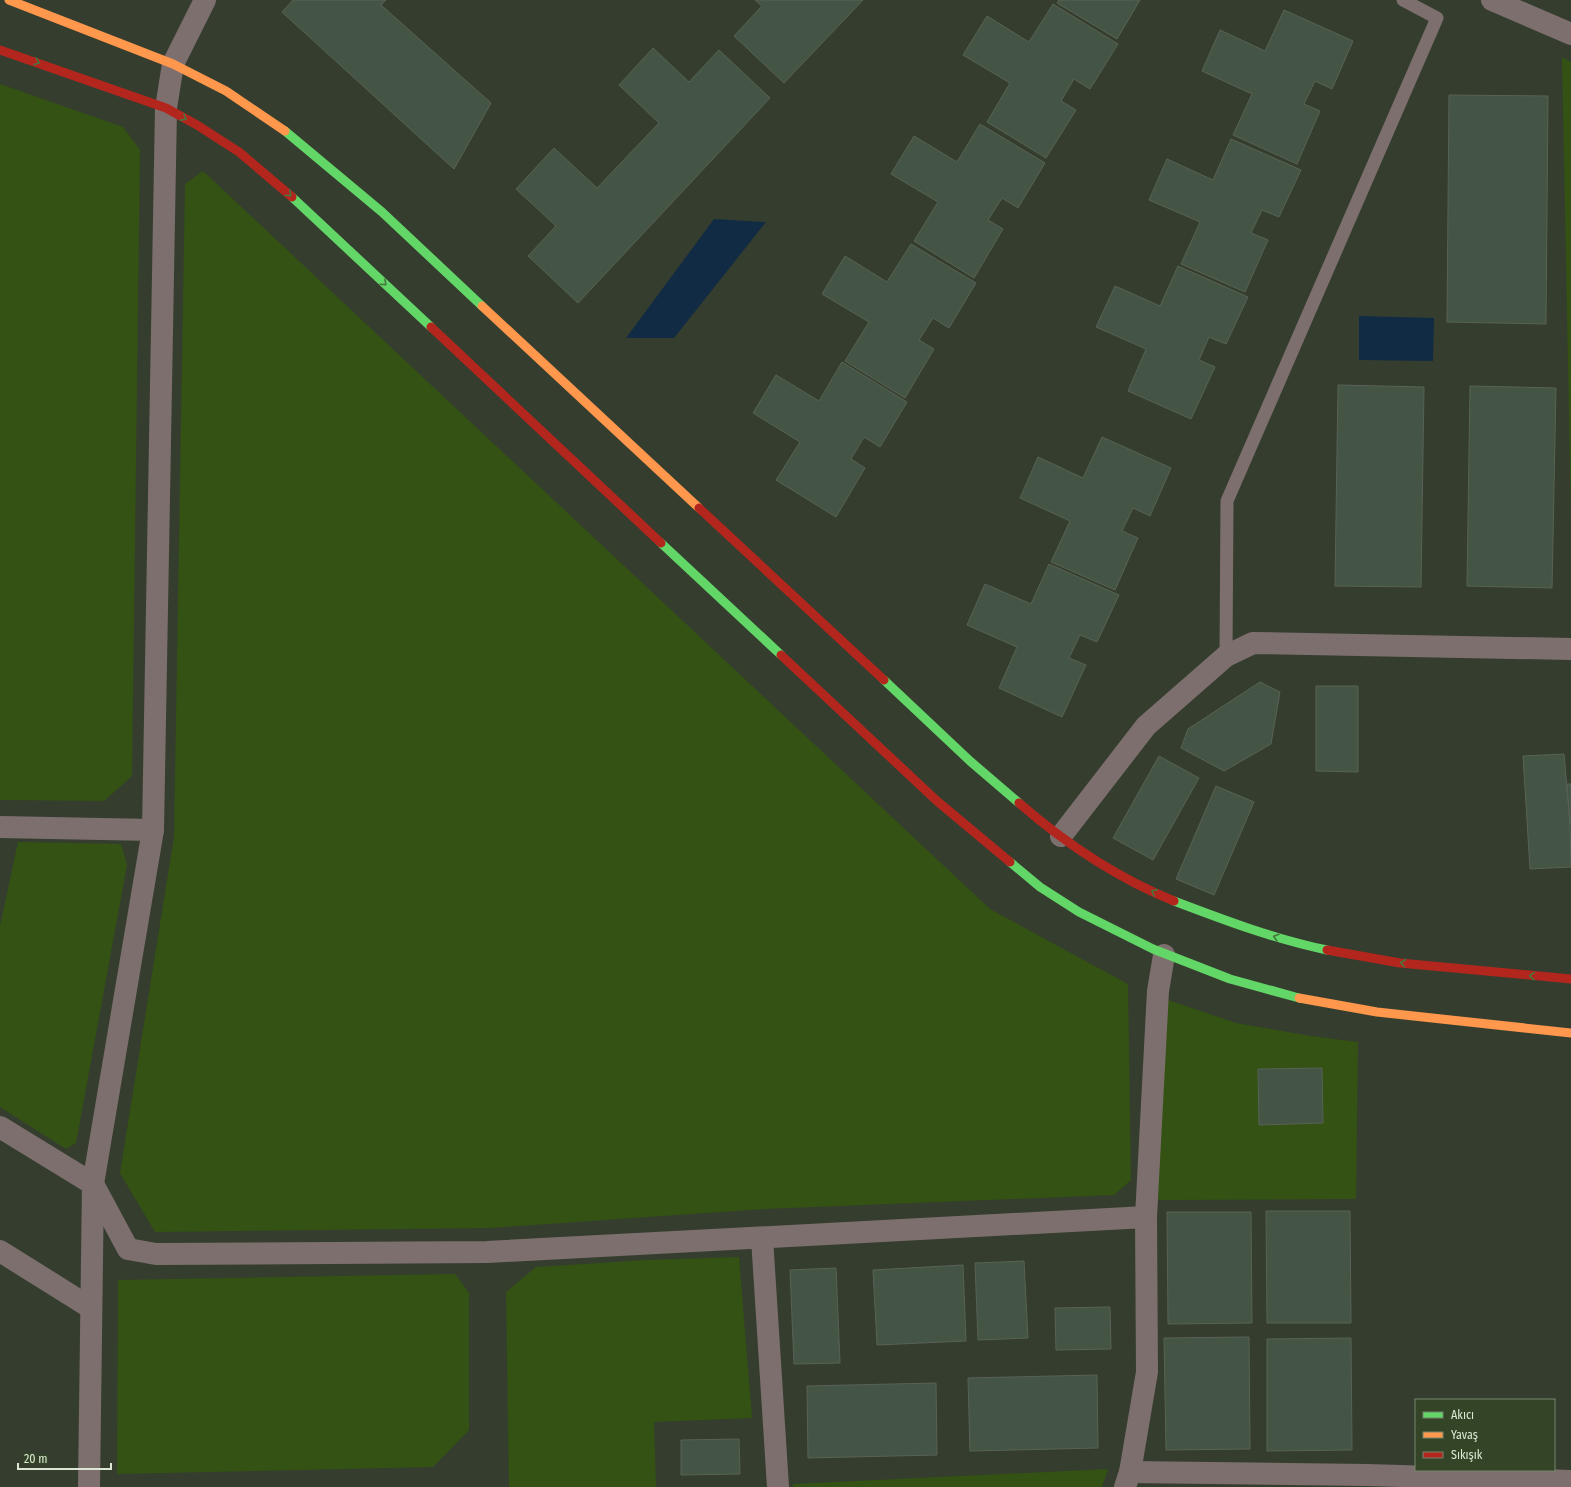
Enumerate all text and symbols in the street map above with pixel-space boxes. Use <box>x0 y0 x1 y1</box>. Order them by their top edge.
one-way arrow <box>33 58 40 66</box>
one-way arrow <box>180 113 188 121</box>
one-way arrow <box>284 190 292 197</box>
one-way arrow <box>379 278 387 286</box>
one-way arrow <box>1151 889 1158 897</box>
one-way arrow <box>1272 933 1279 942</box>
one-way arrow <box>1400 959 1406 968</box>
one-way arrow <box>1529 972 1535 981</box>
legend <box>1415 1399 1555 1471</box>
text: Akıcı <box>1451 1408 1474 1422</box>
text: Yavaş <box>1451 1428 1478 1442</box>
scale bar <box>18 1445 111 1471</box>
text: Sıkışık <box>1451 1448 1483 1462</box>
text: 20 m <box>24 1452 48 1466</box>

